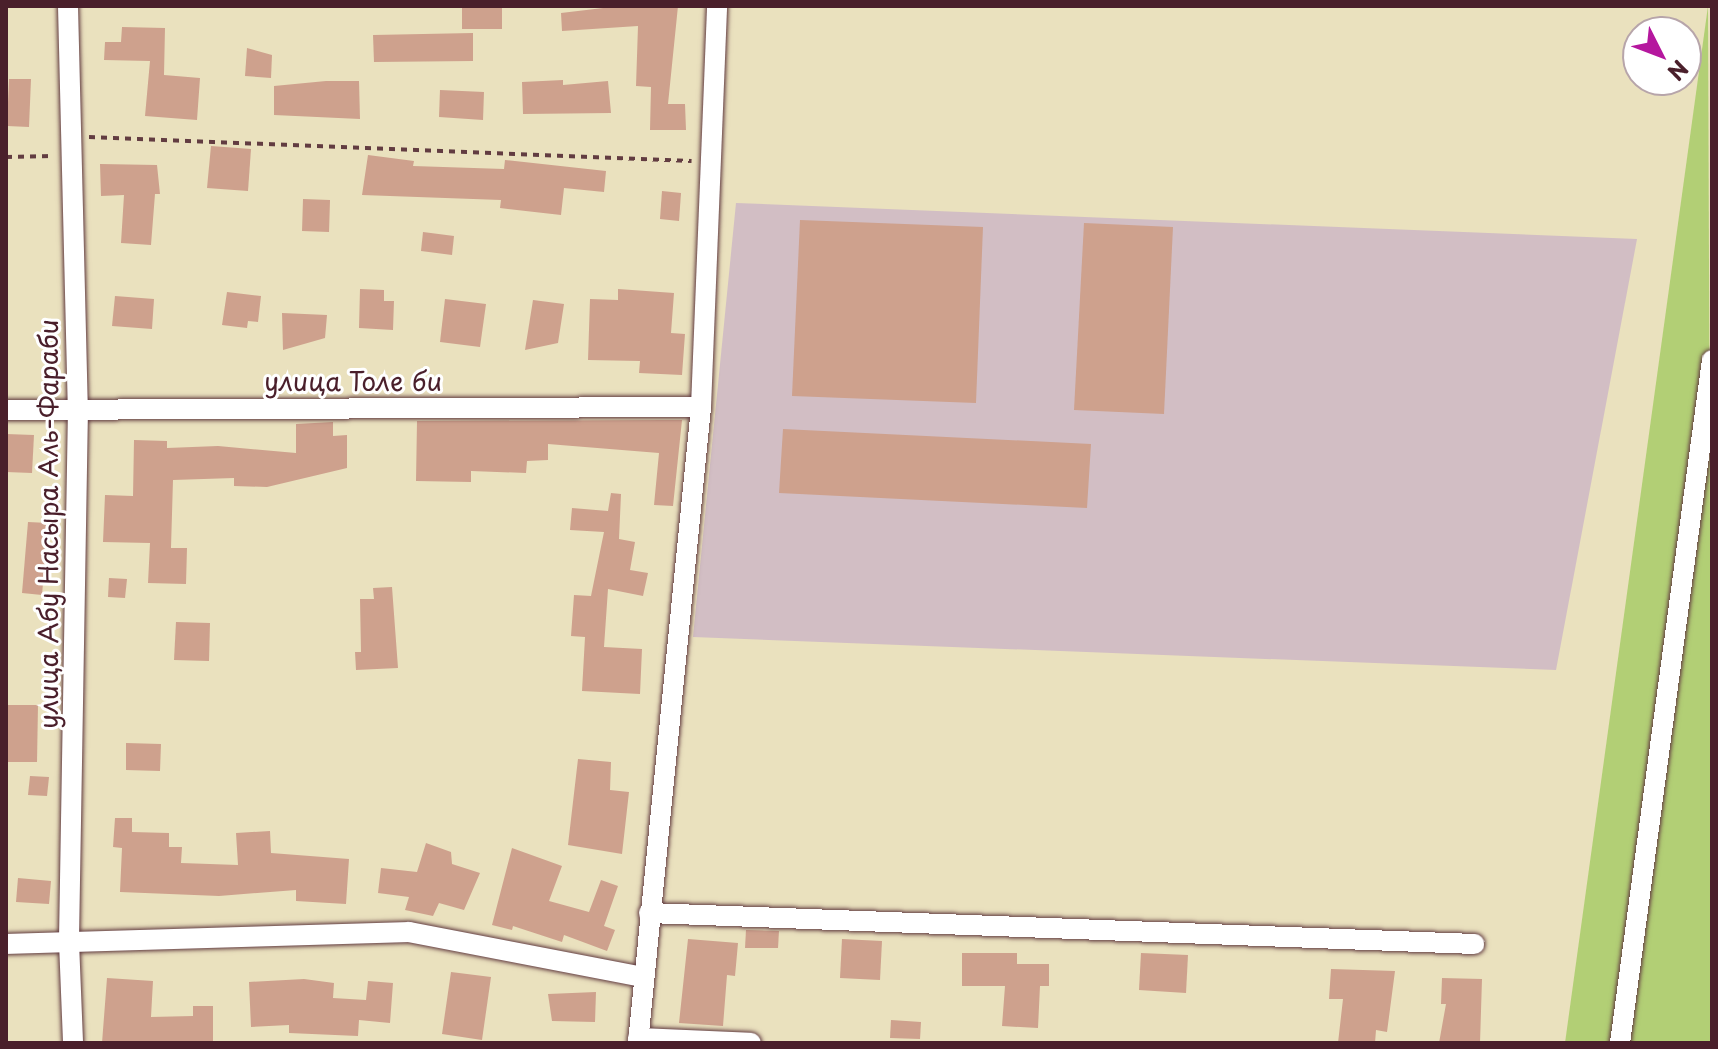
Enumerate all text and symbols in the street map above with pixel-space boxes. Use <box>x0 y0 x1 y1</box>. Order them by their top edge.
north arrow <box>1622 16 1702 96</box>
text: N <box>1661 54 1697 89</box>
street label: улица Абу Насыра Аль-Фараби <box>32 319 64 729</box>
street label: улица Толе би <box>263 365 443 397</box>

